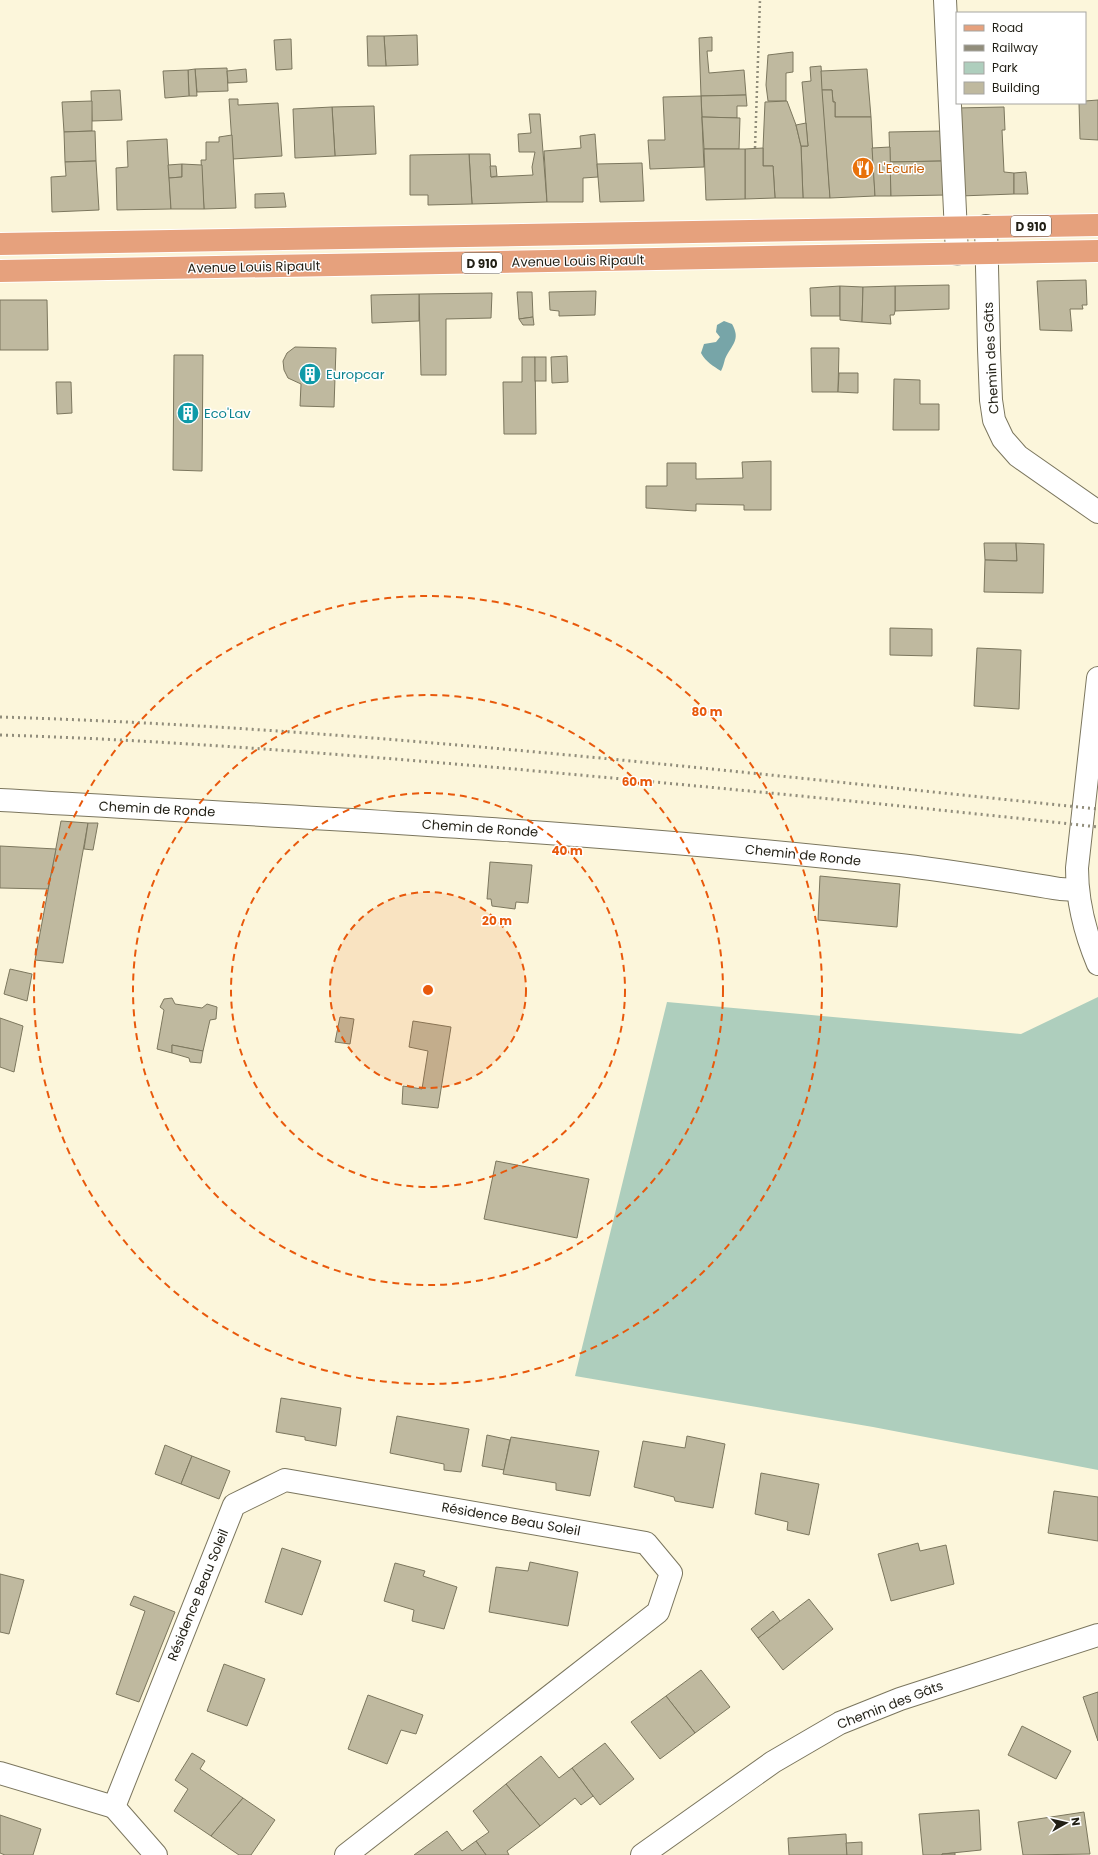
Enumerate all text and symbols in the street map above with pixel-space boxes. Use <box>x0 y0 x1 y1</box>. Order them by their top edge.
legend <box>956 12 1086 104</box>
text: Road <box>992 19 1023 36</box>
text: Railway <box>992 39 1038 56</box>
text: Park <box>992 59 1019 76</box>
text: Building <box>992 79 1040 96</box>
restaurant icon: L'Ecurie <box>850 155 876 181</box>
place label: L'Ecurie <box>878 159 925 178</box>
road number: D 910 <box>1011 216 1051 236</box>
street label: Avenue Louis Ripault <box>511 250 645 272</box>
road number: D 910 <box>462 253 502 273</box>
street label: Avenue Louis Ripault <box>187 256 321 278</box>
street label: Chemin des Gâts <box>979 301 1003 415</box>
building icon: Europcar <box>297 361 323 387</box>
place label: Europcar <box>326 365 385 384</box>
building icon: Eco'Lav <box>175 400 201 426</box>
place label: Eco'Lav <box>204 404 251 423</box>
text: 80 m <box>692 703 723 720</box>
text: 60 m <box>622 773 653 790</box>
street label: Chemin de Ronde <box>98 796 216 822</box>
street label: Chemin de Ronde <box>421 814 539 842</box>
street label: Chemin de Ronde <box>744 839 862 871</box>
text: 40 m <box>551 842 583 859</box>
text: 20 m <box>482 912 512 929</box>
centre of rings <box>421 983 435 997</box>
street label: Résidence Beau Soleil <box>440 1497 582 1541</box>
street label: Résidence Beau Soleil <box>163 1526 233 1664</box>
street label: Chemin des Gâts <box>834 1676 946 1734</box>
north arrow <box>1046 1803 1086 1843</box>
text: N <box>1067 1816 1084 1827</box>

